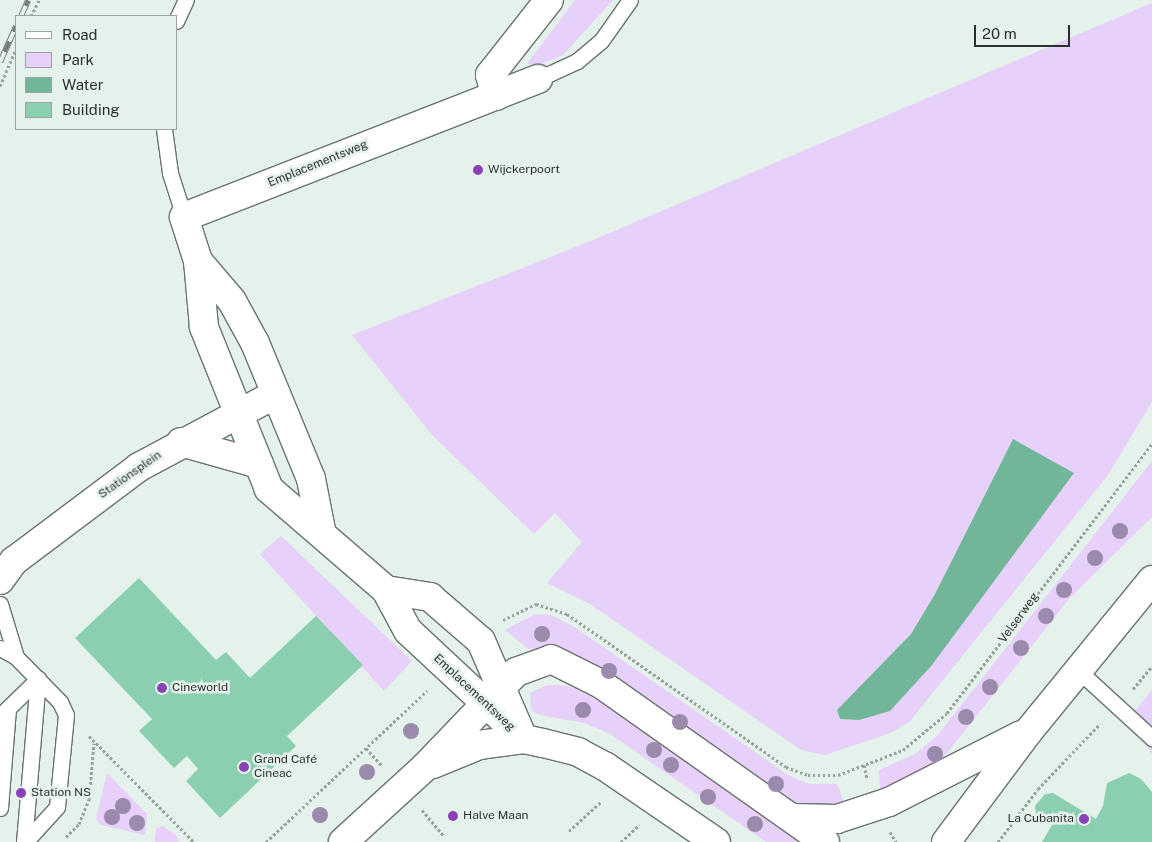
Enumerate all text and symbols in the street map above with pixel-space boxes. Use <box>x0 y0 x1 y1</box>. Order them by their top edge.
legend <box>15 15 178 130</box>
scale bar <box>977 15 1073 47</box>
text: 20 m <box>982 25 1017 42</box>
text: Road <box>62 26 98 43</box>
text: Park <box>62 51 94 68</box>
text: Water <box>62 76 104 93</box>
text: Building <box>62 101 120 118</box>
street label: Emplacementsweg <box>266 137 370 191</box>
place label: Wijckerpoort <box>488 163 560 177</box>
marker: Wijckerpoort <box>472 164 484 176</box>
street label: Stationsplein <box>96 448 164 502</box>
street label: Velserweg <box>996 590 1042 646</box>
street label: Emplacementsweg <box>430 651 518 735</box>
place label: Cineworld <box>172 681 228 695</box>
marker: Cineworld <box>156 682 168 694</box>
place label: Grand Café Cineac <box>254 753 317 781</box>
marker: Grand Café Cineac <box>238 761 250 773</box>
place label: Station NS <box>31 786 91 800</box>
marker: Station NS <box>15 787 27 799</box>
place label: Halve Maan <box>463 809 529 823</box>
marker: Halve Maan <box>447 810 459 822</box>
place label: La Cubanita <box>1008 812 1074 826</box>
marker: La Cubanita <box>1078 813 1090 825</box>

